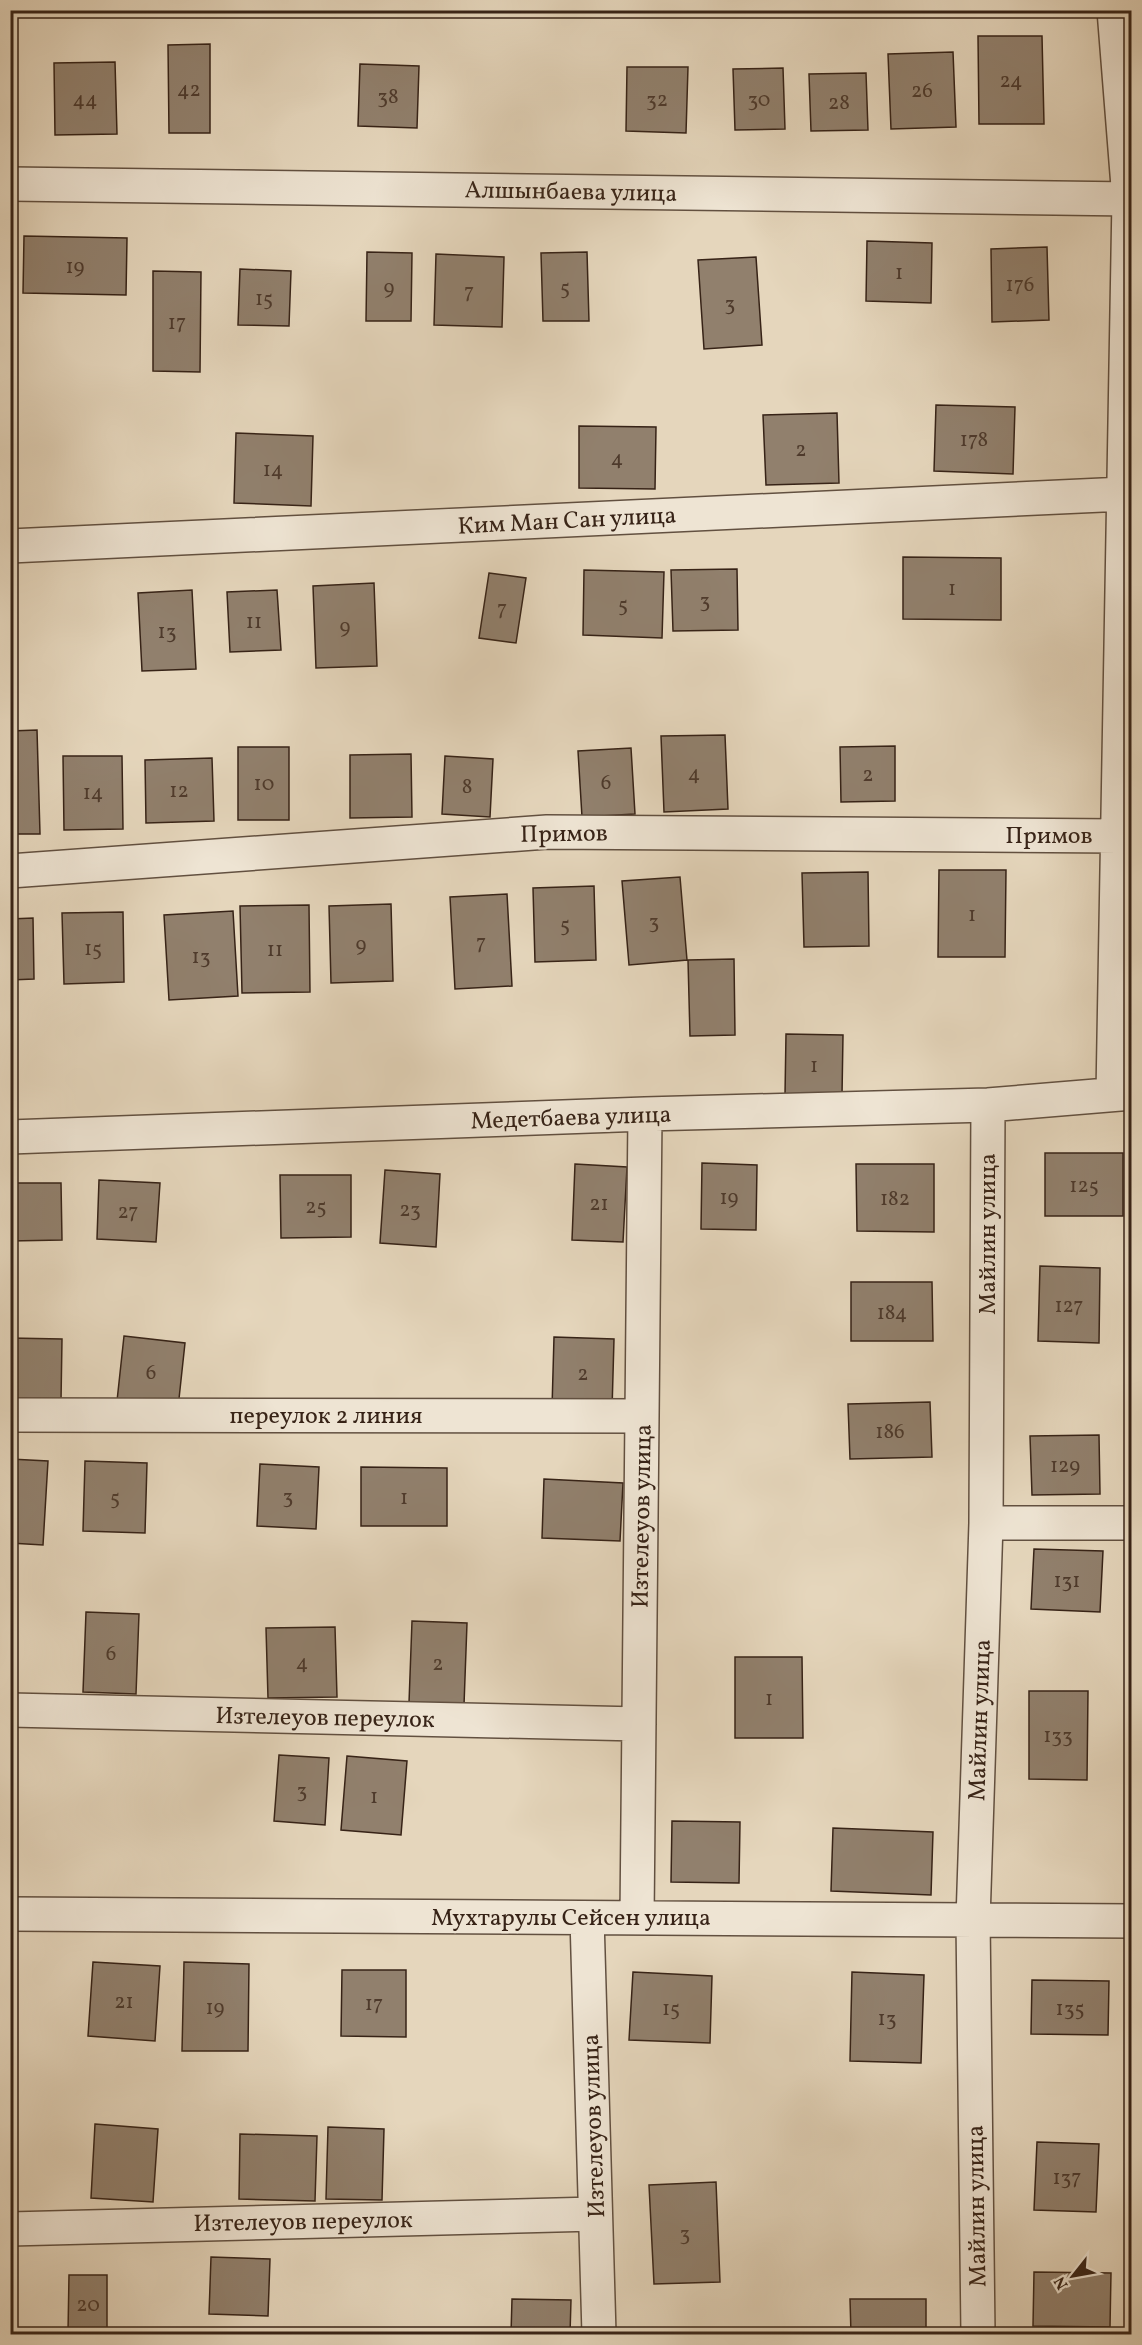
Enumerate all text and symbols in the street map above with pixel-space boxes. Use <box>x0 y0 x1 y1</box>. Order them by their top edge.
house number: 24 <box>999 67 1023 96</box>
house number: 42 <box>177 76 201 105</box>
house number: 26 <box>911 77 933 106</box>
house number: 38 <box>377 83 399 112</box>
house number: 44 <box>72 86 98 115</box>
house number: 32 <box>646 86 668 115</box>
house number: 30 <box>748 86 770 115</box>
house number: 28 <box>828 89 850 118</box>
street label: Алшынбаева улица <box>464 174 678 212</box>
house number: 19 <box>65 253 85 282</box>
house number: 1 <box>895 259 903 288</box>
house number: 176 <box>1006 271 1034 300</box>
house number: 9 <box>384 274 395 303</box>
house number: 5 <box>560 274 570 303</box>
house number: 7 <box>464 278 474 307</box>
house number: 15 <box>255 285 273 314</box>
house number: 3 <box>725 290 735 319</box>
house number: 17 <box>168 309 186 338</box>
house number: 178 <box>960 426 988 455</box>
house number: 2 <box>795 436 807 465</box>
house number: 4 <box>611 445 623 474</box>
house number: 14 <box>263 456 283 485</box>
street label: Ким Ман Сан улица <box>457 499 677 545</box>
house number: 1 <box>948 575 956 604</box>
house number: 3 <box>700 587 710 616</box>
house number: 5 <box>618 591 628 620</box>
house number: 7 <box>497 595 507 624</box>
house number: 11 <box>246 608 262 637</box>
house number: 9 <box>340 613 351 642</box>
house number: 13 <box>158 618 176 647</box>
house number: 4 <box>688 760 700 789</box>
house number: 2 <box>862 761 874 790</box>
house number: 6 <box>601 769 611 798</box>
house number: 10 <box>254 770 274 799</box>
house number: 8 <box>462 773 472 802</box>
house number: 12 <box>169 777 189 806</box>
house number: 14 <box>83 779 103 808</box>
street label: Примов <box>520 817 608 853</box>
street label: Примов <box>1005 820 1093 854</box>
house number: 1 <box>968 901 976 930</box>
house number: 3 <box>649 908 659 937</box>
house number: 5 <box>560 911 570 940</box>
house number: 7 <box>476 929 486 958</box>
house number: 9 <box>356 931 367 960</box>
house number: 15 <box>84 935 102 964</box>
house number: 11 <box>267 936 283 965</box>
house number: 13 <box>192 943 210 972</box>
house number: 1 <box>810 1052 818 1081</box>
street label: Медетбаева улица <box>470 1098 672 1139</box>
street label: Майлин улица <box>972 1153 1006 1315</box>
house number: 125 <box>1069 1172 1099 1201</box>
house number: 19 <box>719 1184 739 1213</box>
house number: 182 <box>880 1185 910 1214</box>
house number: 21 <box>589 1190 609 1219</box>
house number: 25 <box>305 1193 327 1222</box>
house number: 23 <box>399 1196 421 1225</box>
house number: 27 <box>118 1198 138 1227</box>
house number: 127 <box>1054 1292 1084 1321</box>
house number: 184 <box>877 1299 907 1328</box>
house number: 6 <box>146 1359 156 1388</box>
house number: 2 <box>577 1360 589 1389</box>
street label: переулок 2 линия <box>229 1400 423 1434</box>
house number: 186 <box>875 1418 905 1447</box>
street label: Изтелеуов улица <box>624 1424 662 1608</box>
house number: 129 <box>1050 1452 1080 1481</box>
house number: 3 <box>283 1483 293 1512</box>
house number: 5 <box>110 1484 120 1513</box>
house number: 1 <box>400 1484 408 1513</box>
house number: 131 <box>1053 1567 1081 1596</box>
street label: Майлин улица <box>961 1638 1001 1802</box>
house number: 6 <box>106 1640 116 1669</box>
house number: 4 <box>296 1649 308 1678</box>
house number: 2 <box>432 1650 444 1679</box>
house number: 1 <box>765 1685 773 1714</box>
street label: Изтелеуов переулок <box>215 1700 435 1738</box>
house number: 133 <box>1043 1722 1073 1751</box>
house number: 3 <box>297 1777 307 1806</box>
house number: 1 <box>370 1783 378 1812</box>
street label: Мухтарулы Сейсен улица <box>431 1902 711 1936</box>
house number: 21 <box>114 1988 134 2017</box>
house number: 17 <box>365 1990 383 2019</box>
house number: 19 <box>205 1994 225 2023</box>
house number: 15 <box>662 1995 680 2024</box>
house number: 135 <box>1055 1995 1085 2024</box>
house number: 13 <box>878 2005 896 2034</box>
street label: Изтелеуов улица <box>575 2033 615 2219</box>
street label: Майлин улица <box>960 2125 996 2287</box>
house number: 137 <box>1052 2164 1082 2193</box>
street label: Изтелеуов переулок <box>193 2204 413 2242</box>
house number: 3 <box>680 2220 690 2249</box>
north arrow <box>1043 2246 1103 2306</box>
text: N <box>1049 2272 1074 2293</box>
house number: 20 <box>76 2291 100 2320</box>

